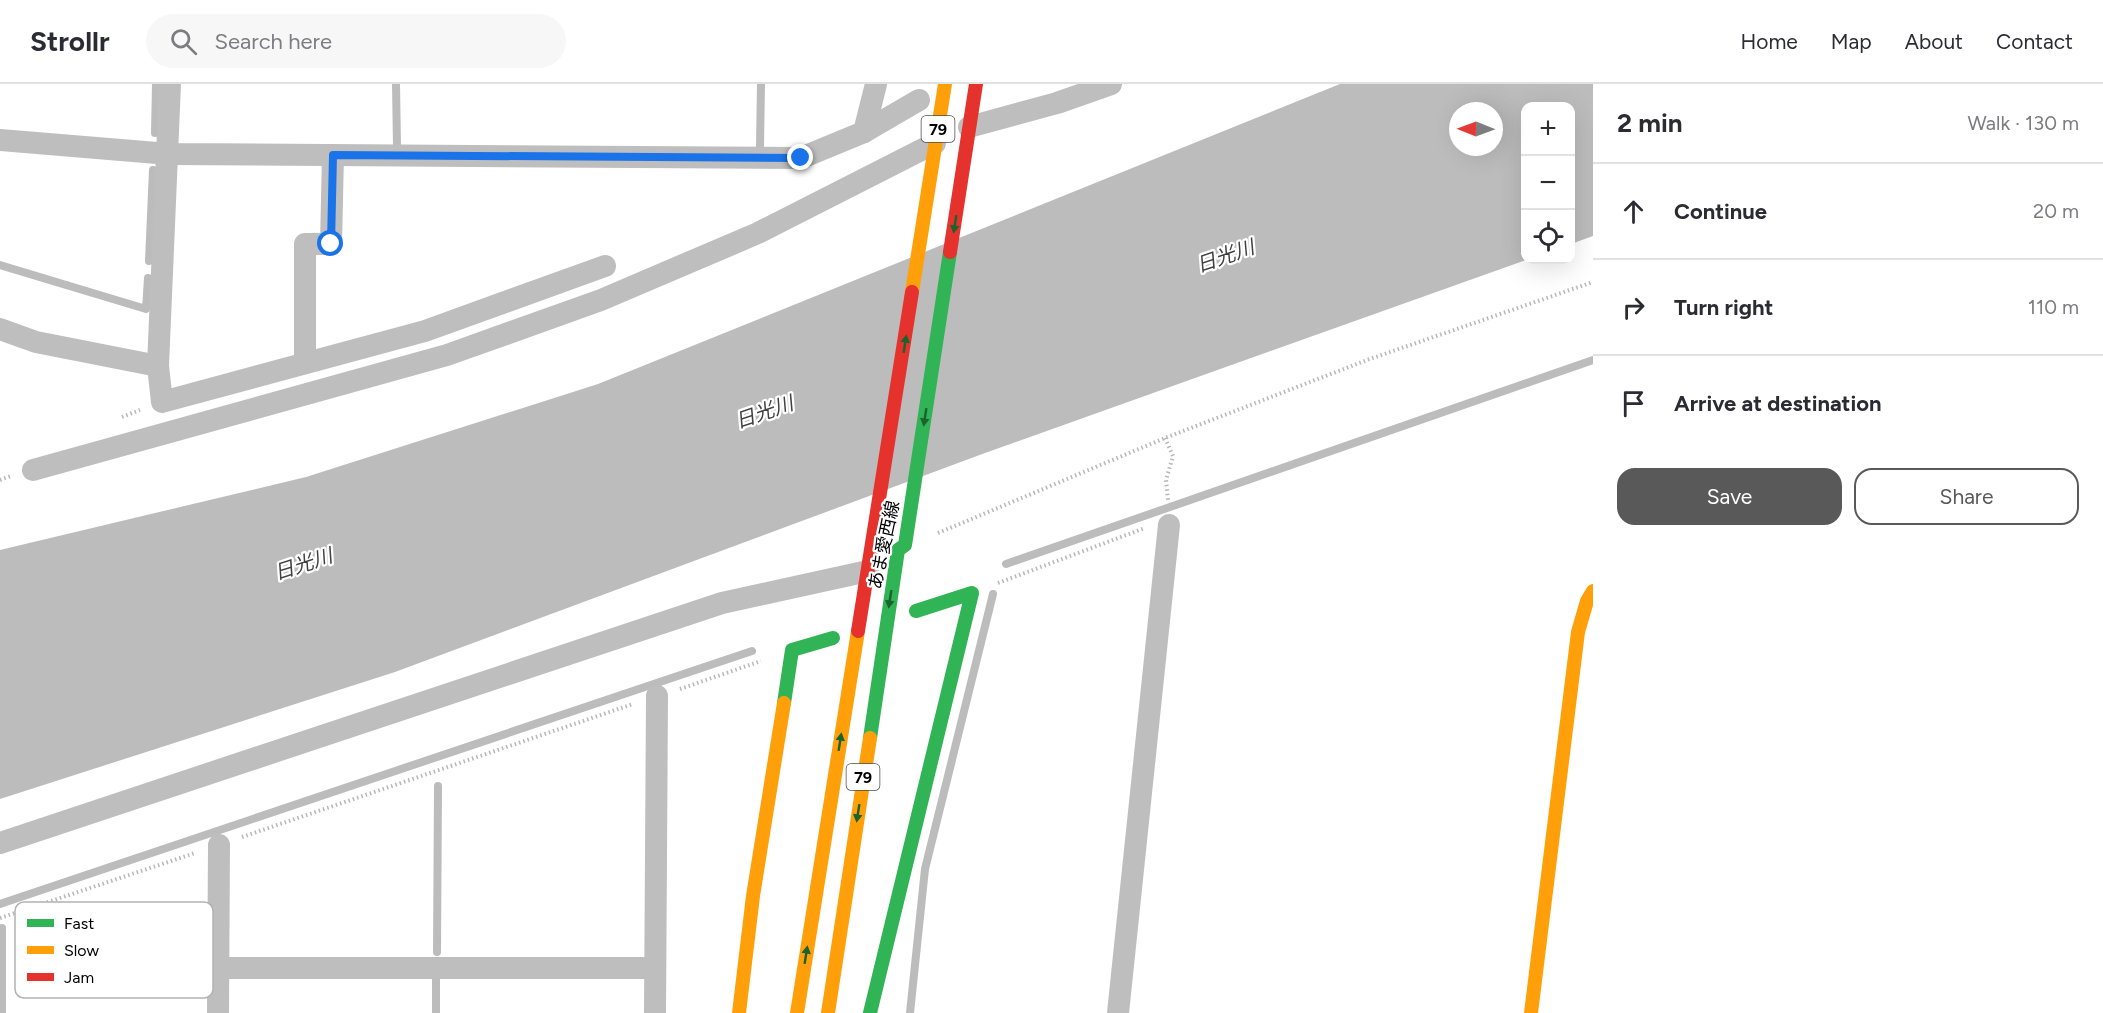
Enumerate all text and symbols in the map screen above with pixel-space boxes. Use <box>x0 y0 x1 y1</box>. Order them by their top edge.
search box <box>146 14 566 68</box>
text: Strollr <box>30 24 110 58</box>
icon: search <box>167 25 200 58</box>
text: Search here <box>215 28 332 55</box>
text: Home <box>1741 29 1798 54</box>
text: Map <box>1831 29 1872 54</box>
text: About <box>1905 29 1963 54</box>
text: Contact <box>1996 29 2073 54</box>
north arrow <box>1449 102 1503 156</box>
map controls <box>1521 102 1575 264</box>
button: + <box>1521 102 1575 156</box>
text: 2 min <box>1617 107 1683 139</box>
text: Walk · 130 m <box>1967 111 2079 135</box>
road number: 79 <box>922 116 954 142</box>
route end <box>787 144 813 170</box>
button: − <box>1521 156 1575 210</box>
icon: ahead <box>1617 195 1650 228</box>
text: Continue <box>1674 198 1767 225</box>
text: 20 m <box>2033 199 2079 223</box>
button: locate <box>1521 210 1575 264</box>
one-way arrow <box>950 215 959 234</box>
route start <box>317 230 343 256</box>
water label: 日光川 <box>1193 234 1259 277</box>
icon: right <box>1617 291 1650 324</box>
text: Turn right <box>1674 294 1773 321</box>
text: 110 m <box>2028 295 2079 319</box>
one-way arrow <box>900 334 909 353</box>
icon: arrive <box>1617 387 1650 420</box>
water label: 日光川 <box>732 390 798 433</box>
text: Arrive at destination <box>1674 390 1882 417</box>
one-way arrow <box>920 407 929 426</box>
button: Save <box>1617 468 1842 525</box>
button: Share <box>1854 468 2079 525</box>
street label: あま愛西線 <box>864 499 904 591</box>
water label: 日光川 <box>271 543 337 585</box>
one-way arrow <box>886 590 895 609</box>
one-way arrow <box>836 732 845 751</box>
road number: 79 <box>846 764 880 790</box>
one-way arrow <box>854 803 863 822</box>
legend <box>15 902 213 998</box>
text: Fast <box>64 914 94 933</box>
text: Slow <box>64 941 99 960</box>
one-way arrow <box>802 946 811 965</box>
text: Jam <box>64 968 94 987</box>

